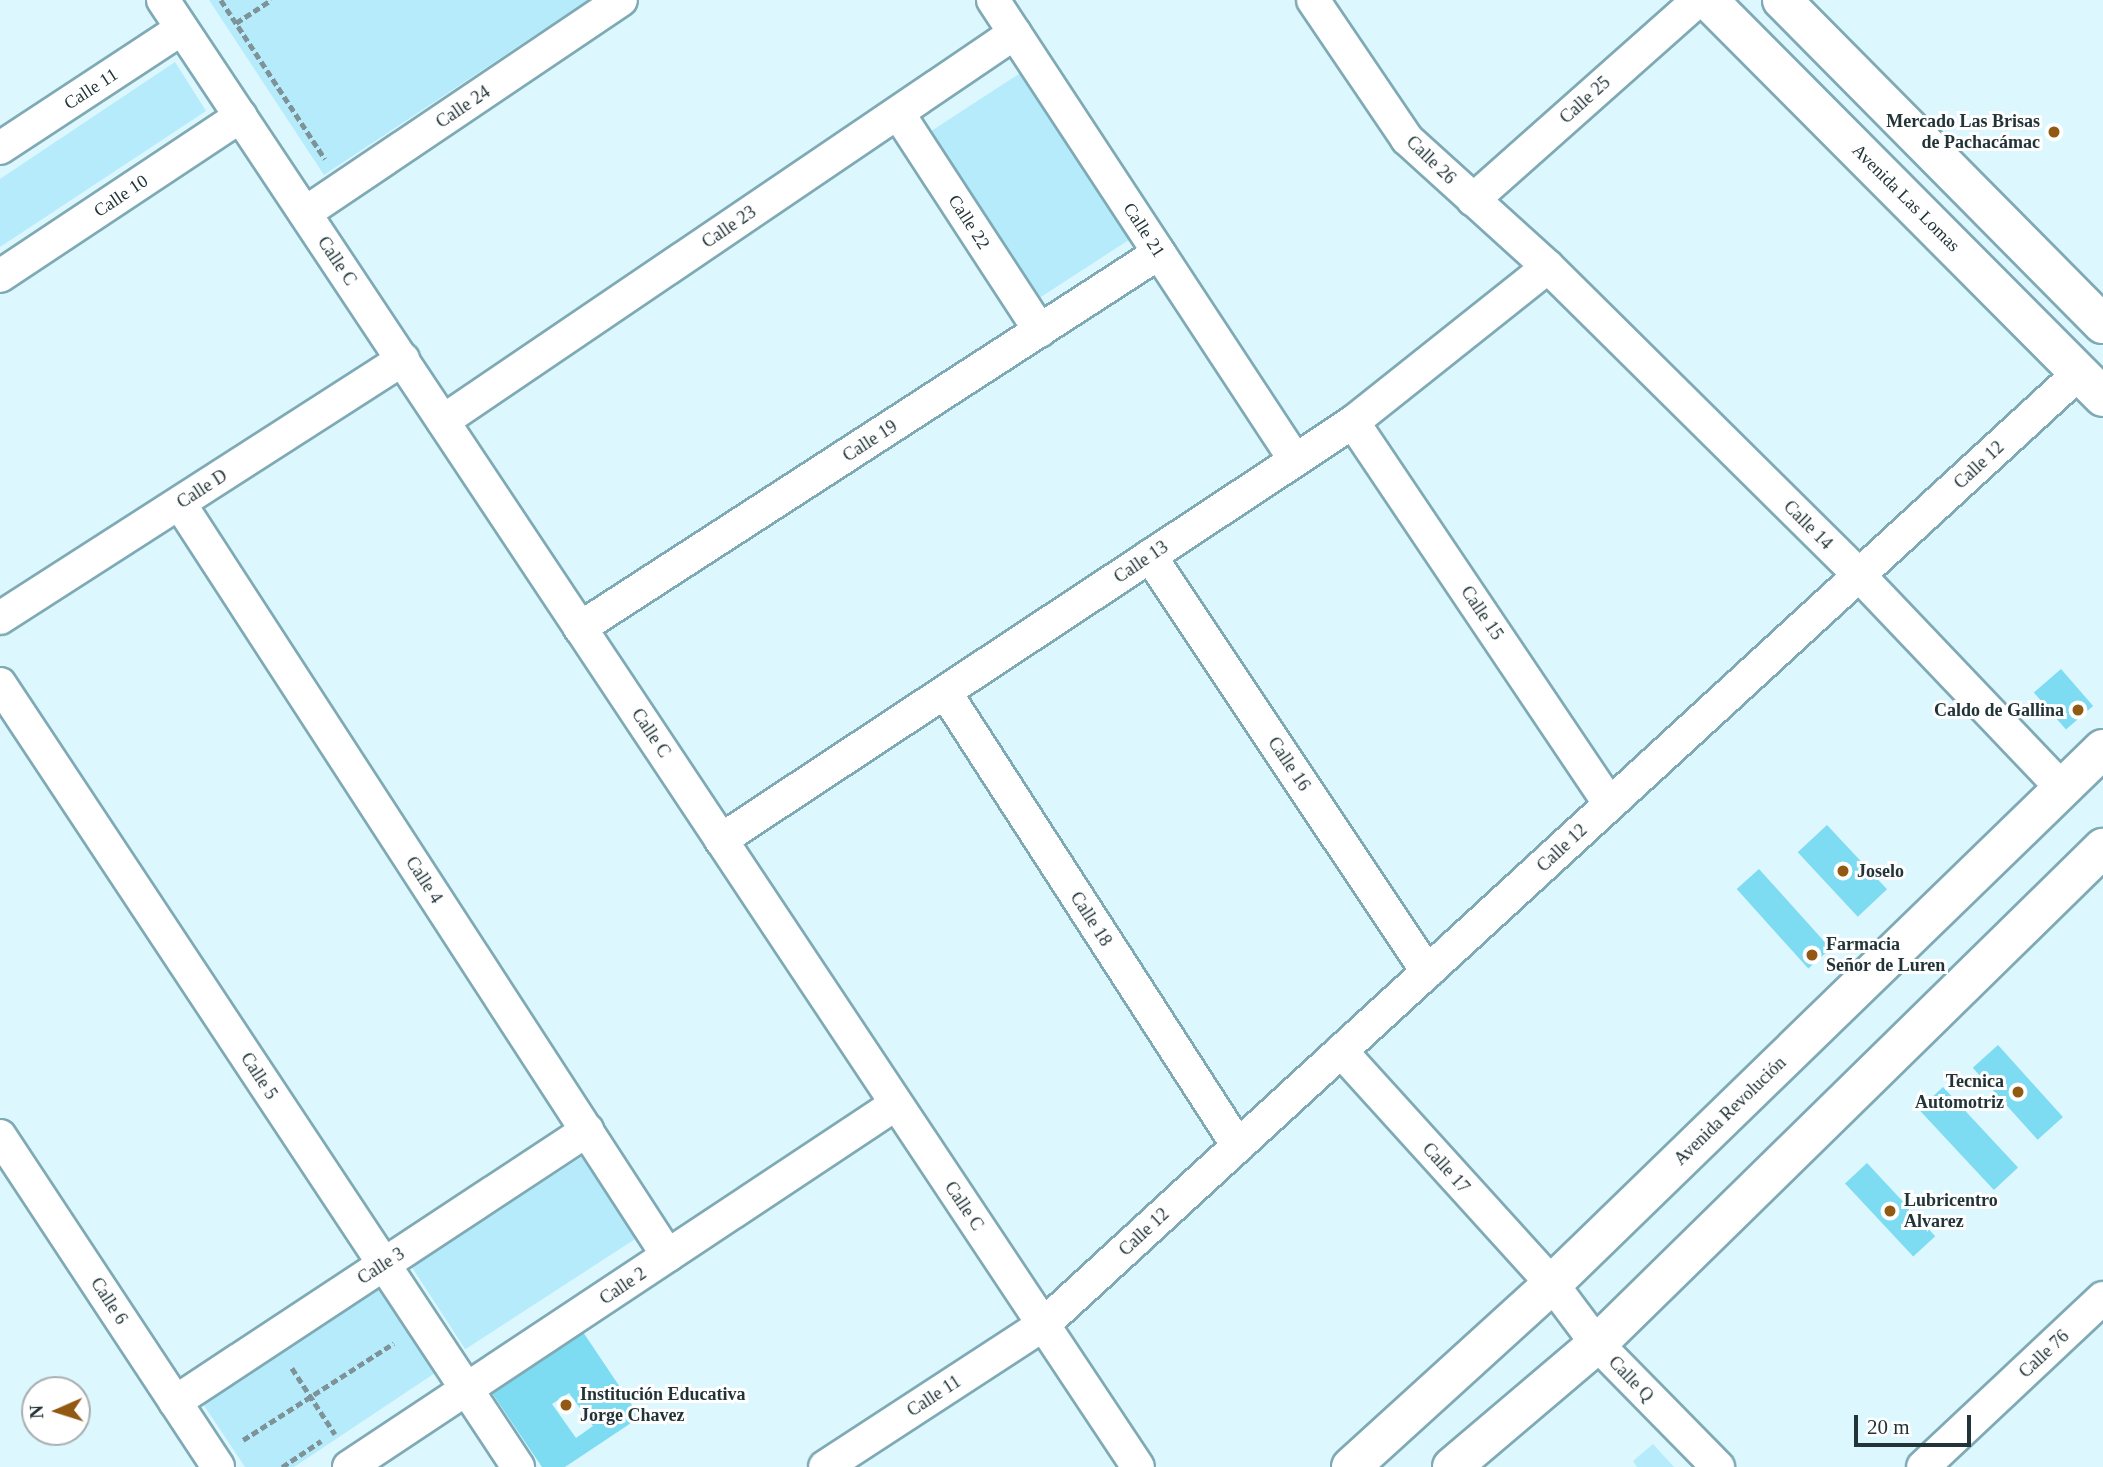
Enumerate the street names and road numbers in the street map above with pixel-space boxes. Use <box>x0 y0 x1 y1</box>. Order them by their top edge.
street label: Calle 11 <box>60 64 122 114</box>
street label: Calle 25 <box>1555 72 1615 128</box>
street label: Calle 24 <box>432 81 494 133</box>
street label: Calle 26 <box>1402 131 1460 189</box>
street label: Avenida Las Lomas <box>1848 140 1964 256</box>
street label: Calle 10 <box>90 170 152 222</box>
street label: Calle 22 <box>943 191 995 253</box>
street label: Calle 21 <box>1118 199 1170 261</box>
street label: Calle 23 <box>698 201 760 253</box>
street label: Calle C <box>313 232 361 290</box>
street label: Calle 19 <box>839 415 901 467</box>
street label: Calle 12 <box>1950 436 2008 494</box>
street label: Calle D <box>173 465 231 513</box>
street label: Calle 14 <box>1779 496 1837 554</box>
street label: Calle 13 <box>1110 536 1172 588</box>
street label: Calle 15 <box>1456 582 1508 644</box>
street label: Calle C <box>627 704 675 762</box>
street label: Calle 16 <box>1263 733 1315 795</box>
street label: Calle 12 <box>1533 819 1591 877</box>
street label: Calle 4 <box>401 853 447 907</box>
street label: Calle 18 <box>1065 888 1117 950</box>
street label: Calle 5 <box>236 1049 282 1103</box>
street label: Avenida Revolución <box>1670 1052 1790 1170</box>
street label: Calle 17 <box>1418 1138 1474 1198</box>
street label: Calle C <box>940 1177 988 1235</box>
street label: Calle 12 <box>1115 1203 1173 1261</box>
street label: Calle 3 <box>354 1243 408 1289</box>
street label: Calle 2 <box>596 1263 650 1309</box>
street label: Calle 6 <box>86 1274 132 1328</box>
street label: Calle 76 <box>2015 1325 2073 1383</box>
street label: Calle Q <box>1604 1352 1658 1406</box>
street label: Calle 11 <box>903 1371 965 1421</box>

